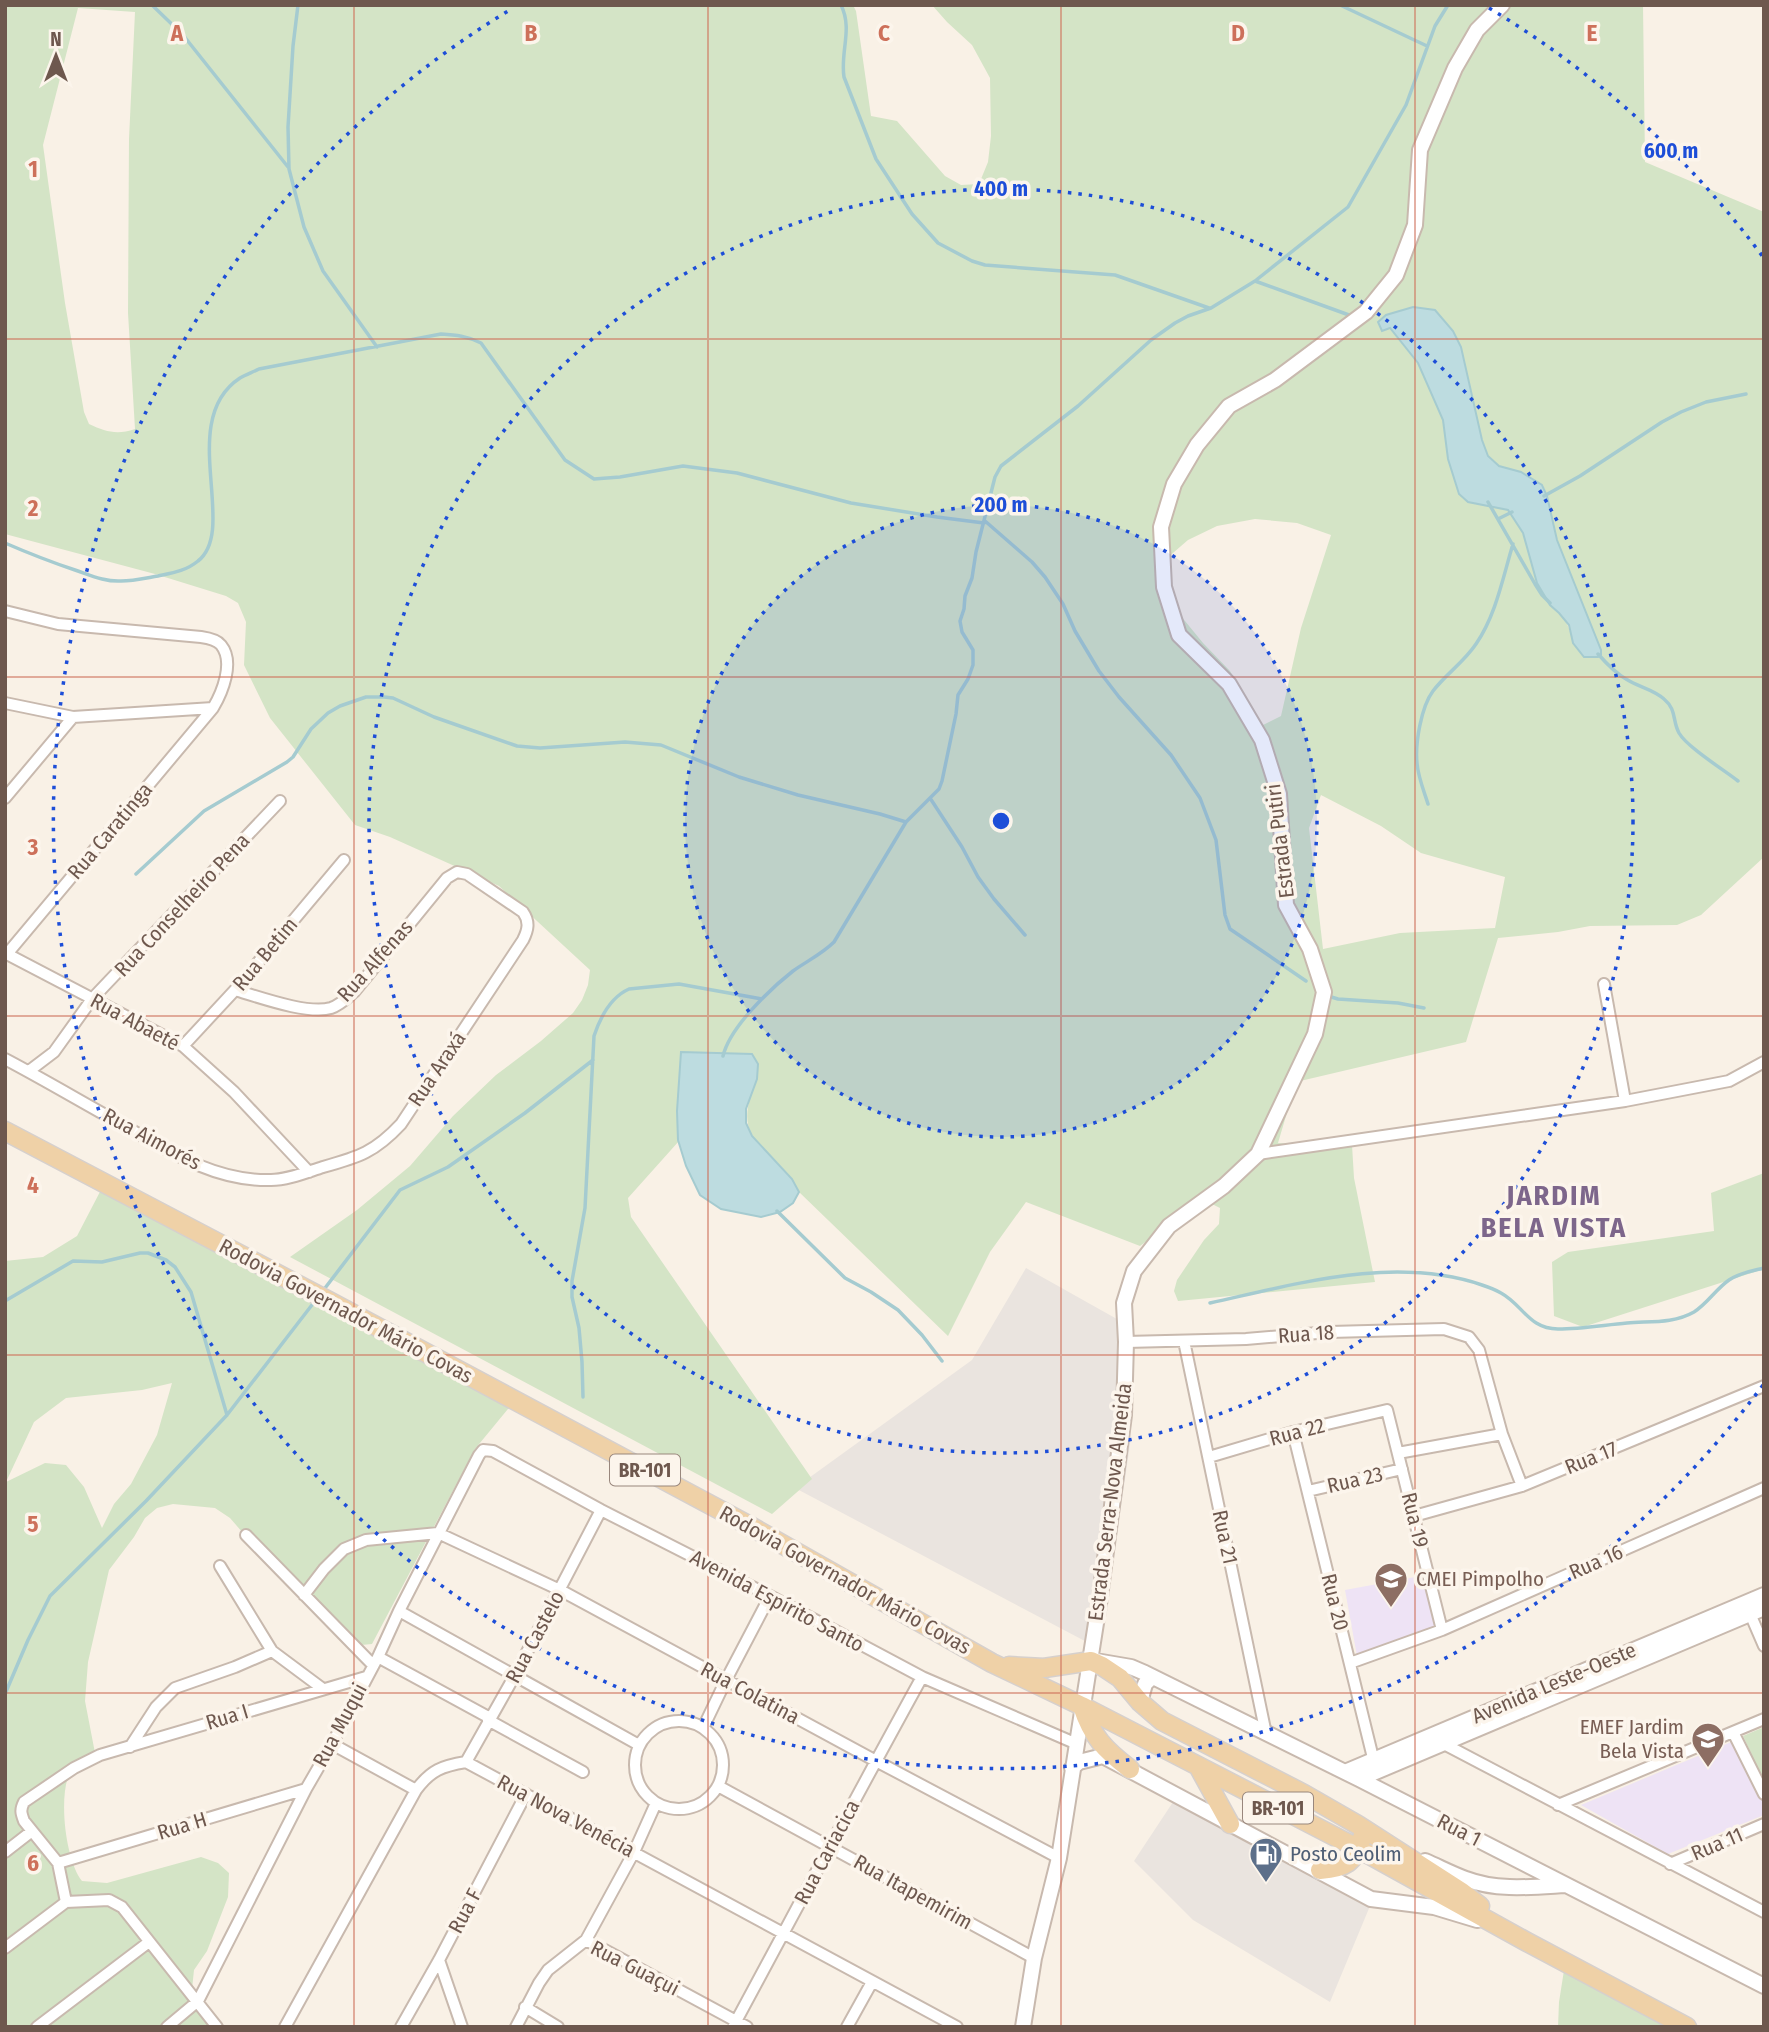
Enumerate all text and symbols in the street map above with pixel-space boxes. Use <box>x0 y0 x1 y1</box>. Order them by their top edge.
text: A <box>170 19 184 47</box>
text: B <box>525 19 538 47</box>
text: C <box>878 19 890 47</box>
text: D <box>1231 19 1245 47</box>
text: E <box>1587 19 1598 47</box>
north arrow <box>21 21 91 91</box>
text: N <box>50 28 62 51</box>
text: 600 m <box>1644 138 1698 164</box>
text: 1 <box>28 155 38 183</box>
text: 400 m <box>974 176 1028 202</box>
text: 200 m <box>973 492 1028 518</box>
text: 2 <box>27 494 39 522</box>
street label: Rua Caratinga <box>62 777 158 885</box>
street label: Estrada Putiri <box>1260 782 1300 900</box>
centre of rings <box>989 809 1013 833</box>
street label: Rua Conselheiro Pena <box>109 828 255 982</box>
text: 3 <box>27 833 39 861</box>
street label: Rua Betim <box>227 912 303 996</box>
street label: Rua Alfenas <box>332 915 418 1007</box>
street label: Rua Abaeté <box>86 988 184 1056</box>
street label: Rua Araxá <box>403 1027 471 1111</box>
street label: Rua Aimorés <box>99 1102 205 1176</box>
text: 4 <box>27 1171 39 1199</box>
district label: JARDIM BELA VISTA <box>1481 1179 1627 1244</box>
street label: Rodovia Governador Mário Covas <box>215 1233 477 1389</box>
street label: Rua 18 <box>1277 1319 1335 1349</box>
street label: Estrada Serra-Nova Almeida <box>1082 1382 1138 1622</box>
street label: Rua 22 <box>1266 1412 1328 1452</box>
street label: Rua 17 <box>1561 1436 1621 1480</box>
road number: BR-101 <box>610 1454 680 1486</box>
street label: Rua 23 <box>1325 1461 1385 1499</box>
street label: Rua 19 <box>1396 1490 1434 1550</box>
street label: Rodovia Governador Mário Covas <box>715 1500 975 1660</box>
street label: Rua 21 <box>1207 1508 1243 1566</box>
text: 5 <box>27 1510 39 1538</box>
street label: Rua 16 <box>1565 1539 1627 1585</box>
street label: Avenida Espírito Santo <box>686 1544 868 1658</box>
school or university icon: CMEI Pimpolho <box>1372 1560 1410 1609</box>
place label: CMEI Pimpolho <box>1416 1566 1544 1592</box>
street label: Rua 20 <box>1315 1571 1355 1633</box>
street label: Rua Castelo <box>500 1586 570 1688</box>
street label: Avenida Leste-Oeste <box>1468 1637 1640 1729</box>
street label: Rua Colatina <box>696 1656 804 1730</box>
street label: Rua Muqui <box>307 1679 373 1771</box>
street label: Rua I <box>203 1698 251 1736</box>
place label: EMEF Jardim Bela Vista <box>1580 1714 1684 1764</box>
school or university icon: EMEF Jardim Bela Vista <box>1689 1720 1727 1769</box>
street label: Rua Nova Venécia <box>493 1769 639 1863</box>
road number: BR-101 <box>1243 1792 1313 1824</box>
street label: Rua Cariacica <box>789 1795 865 1909</box>
street label: Rua H <box>154 1806 210 1846</box>
street label: Rua 1 <box>1433 1808 1485 1852</box>
street label: Rua 11 <box>1687 1822 1747 1866</box>
fuel station icon: Posto Ceolim <box>1247 1835 1285 1884</box>
place label: Posto Ceolim <box>1290 1841 1402 1867</box>
text: 6 <box>27 1849 39 1877</box>
street label: Rua Itapemirim <box>849 1849 977 1935</box>
street label: Rua F <box>443 1884 487 1938</box>
street label: Rua Guaçui <box>586 1935 684 2001</box>

